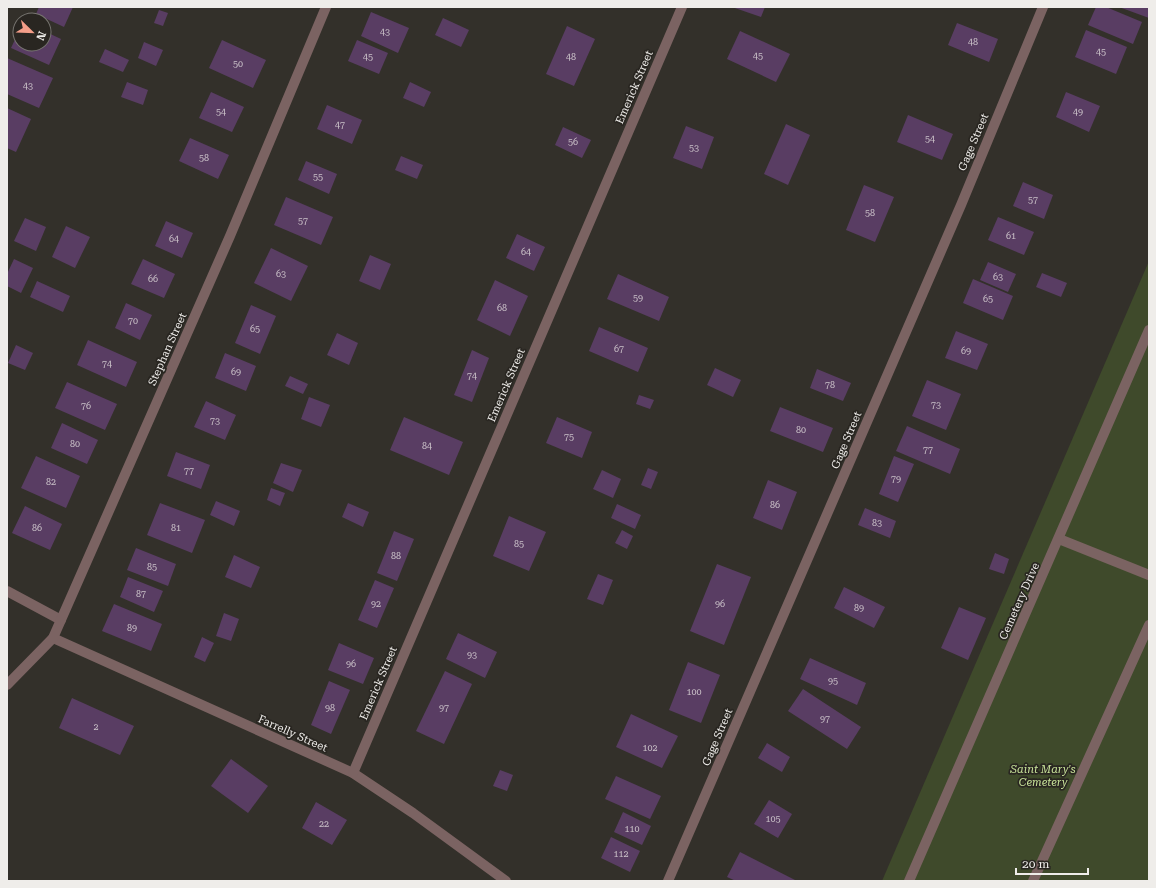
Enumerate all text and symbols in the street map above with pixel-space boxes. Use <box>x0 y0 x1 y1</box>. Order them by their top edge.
north arrow <box>12 12 52 52</box>
house number: 43 <box>380 27 390 37</box>
text: N <box>33 29 48 43</box>
house number: 48 <box>968 37 978 47</box>
house number: 45 <box>1096 47 1106 57</box>
street label: Emerick Street <box>613 48 656 126</box>
house number: 45 <box>753 51 763 61</box>
house number: 45 <box>363 52 373 62</box>
house number: 48 <box>566 52 576 62</box>
house number: 50 <box>233 59 243 69</box>
house number: 43 <box>23 81 33 91</box>
house number: 54 <box>216 107 226 117</box>
house number: 49 <box>1073 107 1083 117</box>
street label: Gage Street <box>956 112 991 173</box>
house number: 47 <box>335 120 345 130</box>
house number: 54 <box>925 134 935 144</box>
house number: 56 <box>568 137 578 147</box>
house number: 53 <box>689 143 699 153</box>
house number: 58 <box>199 153 209 163</box>
house number: 55 <box>313 172 323 182</box>
house number: 57 <box>1028 195 1038 205</box>
house number: 58 <box>865 208 875 218</box>
house number: 57 <box>298 216 308 226</box>
house number: 61 <box>1006 231 1016 241</box>
house number: 64 <box>169 234 179 244</box>
house number: 64 <box>521 247 531 257</box>
house number: 63 <box>276 269 286 279</box>
house number: 63 <box>993 272 1003 282</box>
house number: 66 <box>148 274 158 284</box>
house number: 59 <box>633 293 643 303</box>
house number: 65 <box>983 294 993 304</box>
house number: 68 <box>497 303 507 313</box>
street label: Stephan Street <box>146 311 189 388</box>
house number: 70 <box>128 316 138 326</box>
house number: 65 <box>250 324 260 334</box>
house number: 67 <box>614 344 624 354</box>
street label: Emerick Street <box>485 346 528 424</box>
house number: 69 <box>961 346 971 356</box>
house number: 74 <box>102 359 112 369</box>
house number: 69 <box>231 367 241 377</box>
house number: 74 <box>467 371 477 381</box>
house number: 78 <box>825 380 835 390</box>
house number: 73 <box>931 400 941 410</box>
house number: 76 <box>81 401 91 411</box>
street label: Gage Street <box>829 410 864 471</box>
house number: 73 <box>210 416 220 426</box>
house number: 80 <box>796 425 806 435</box>
house number: 75 <box>564 432 574 442</box>
house number: 80 <box>70 439 80 449</box>
house number: 84 <box>422 441 432 451</box>
house number: 77 <box>923 445 933 455</box>
house number: 77 <box>184 466 194 476</box>
house number: 79 <box>891 474 901 484</box>
house number: 82 <box>46 477 56 487</box>
house number: 86 <box>770 500 780 510</box>
house number: 83 <box>872 518 882 528</box>
house number: 86 <box>32 523 42 533</box>
house number: 81 <box>171 523 181 533</box>
house number: 85 <box>514 539 524 549</box>
house number: 88 <box>391 551 401 561</box>
street label: Cemetery Drive <box>997 561 1042 642</box>
house number: 85 <box>147 562 157 572</box>
house number: 87 <box>136 589 146 599</box>
house number: 92 <box>371 599 381 609</box>
house number: 96 <box>715 599 725 609</box>
house number: 89 <box>854 603 864 613</box>
house number: 89 <box>127 623 137 633</box>
street label: Emerick Street <box>357 644 400 722</box>
house number: 93 <box>467 650 477 660</box>
house number: 96 <box>346 659 356 669</box>
house number: 95 <box>828 676 838 686</box>
house number: 100 <box>686 687 702 697</box>
house number: 98 <box>325 703 335 713</box>
house number: 97 <box>439 703 449 713</box>
street label: Gage Street <box>700 707 735 768</box>
street label: Farrelly Street <box>256 712 329 755</box>
house number: 97 <box>820 714 830 724</box>
house number: 2 <box>93 722 99 732</box>
house number: 102 <box>642 743 658 753</box>
park label: Saint Mary's Cemetery <box>1009 763 1076 789</box>
house number: 105 <box>765 814 781 824</box>
house number: 22 <box>319 819 329 829</box>
house number: 110 <box>624 824 640 834</box>
house number: 112 <box>613 849 629 859</box>
scale bar <box>1016 850 1088 876</box>
text: 20 m <box>1022 857 1049 871</box>

